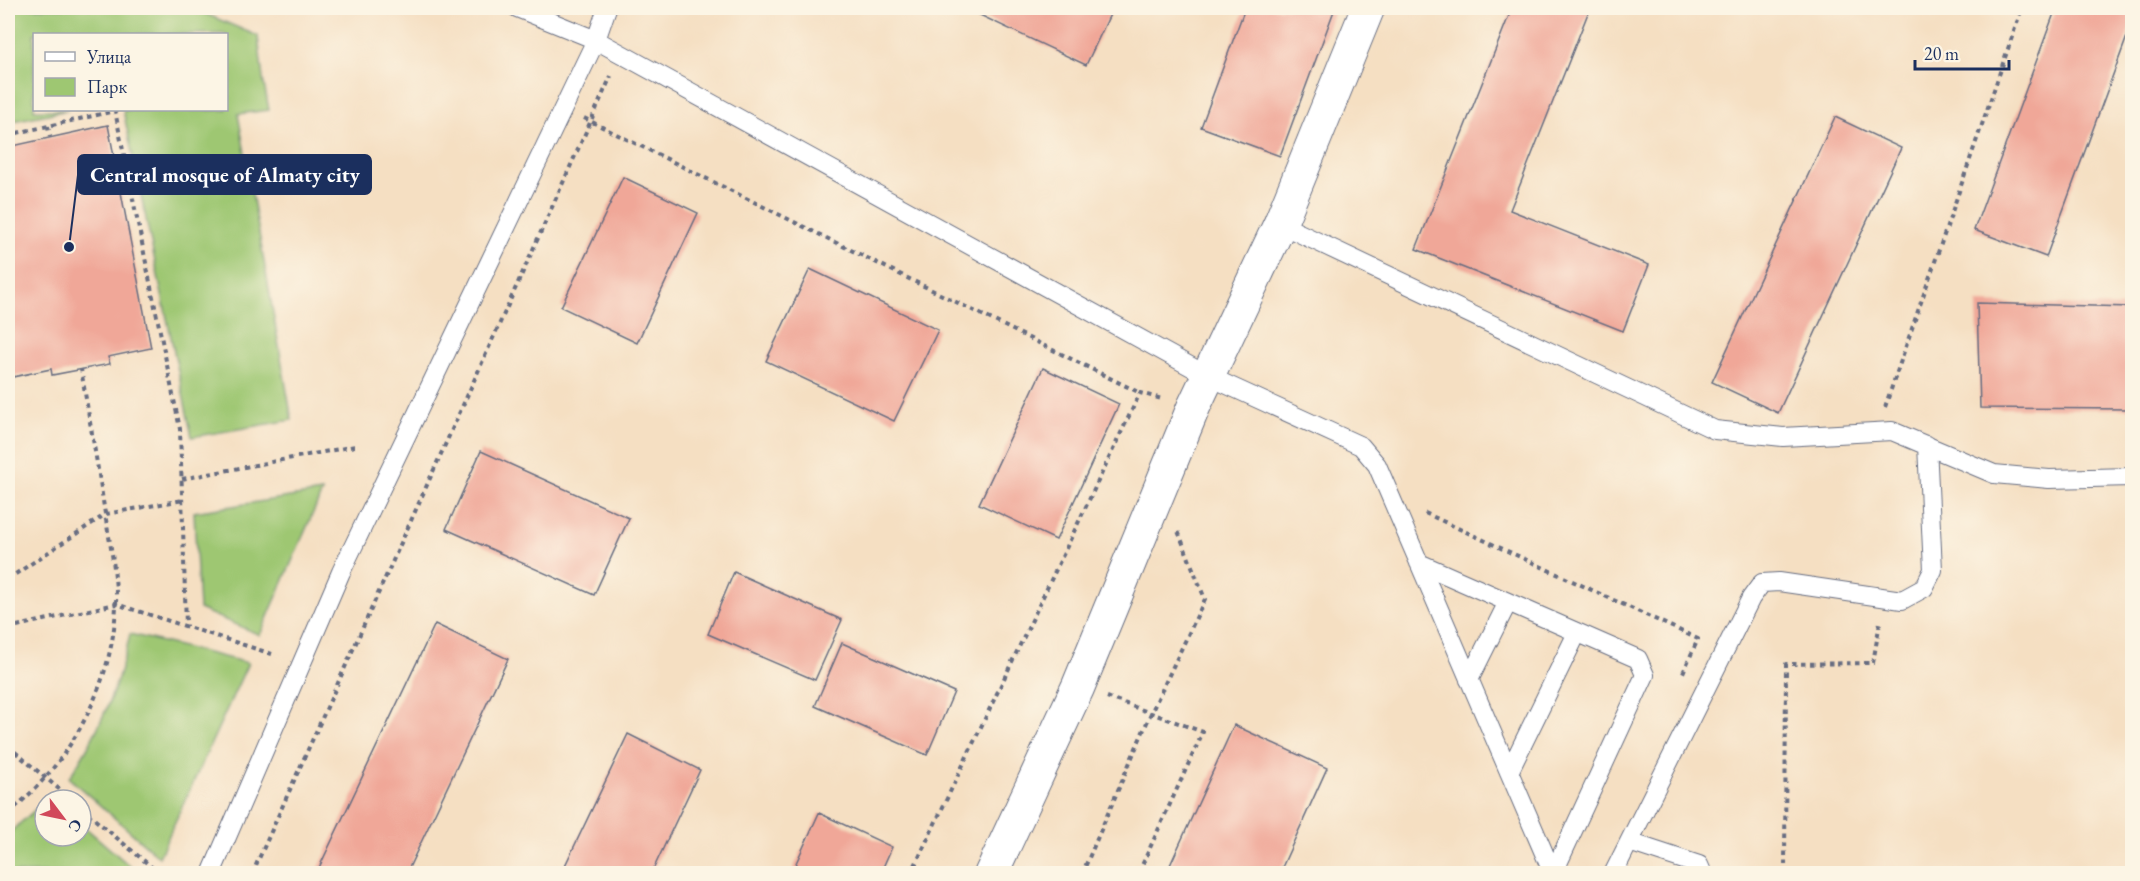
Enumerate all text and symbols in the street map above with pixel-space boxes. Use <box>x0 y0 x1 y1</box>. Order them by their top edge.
legend <box>33 33 228 111</box>
scale bar <box>1915 33 2010 71</box>
text: 20 m <box>1924 42 1959 65</box>
text: Улица <box>86 45 132 68</box>
text: Парк <box>87 75 127 98</box>
callout: Central mosque of Almaty city <box>78 155 371 194</box>
text: Central mosque of Almaty city <box>90 161 361 188</box>
north arrow <box>33 788 93 848</box>
text: С <box>63 815 87 836</box>

